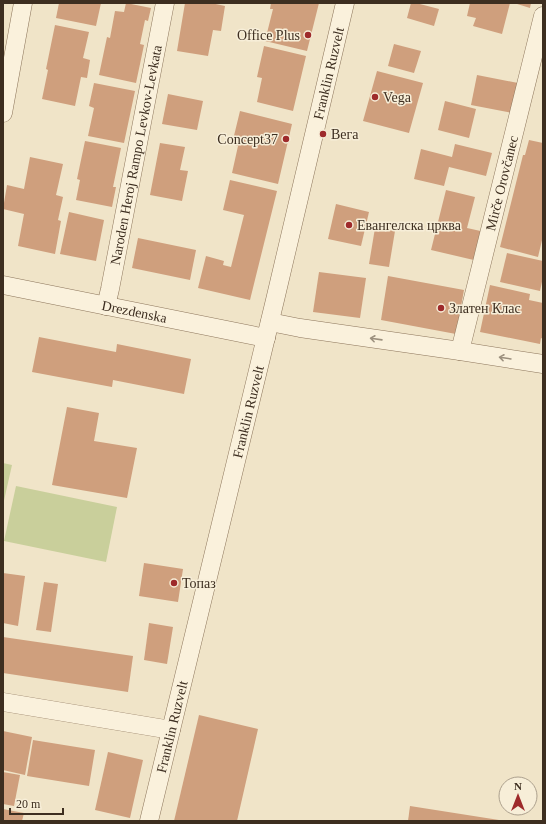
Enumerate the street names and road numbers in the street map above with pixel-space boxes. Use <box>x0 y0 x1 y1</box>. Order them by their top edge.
street label: Franklin Ruzvelt <box>310 25 347 121</box>
street label: Naroden Heroj Rampo Levkov-Levkata <box>107 43 164 266</box>
street label: Mirče Orovčanec <box>483 134 521 232</box>
street label: Drezdenska <box>100 298 169 326</box>
street label: Franklin Ruzvelt <box>230 364 266 460</box>
street label: Franklin Ruzvelt <box>153 679 190 774</box>

